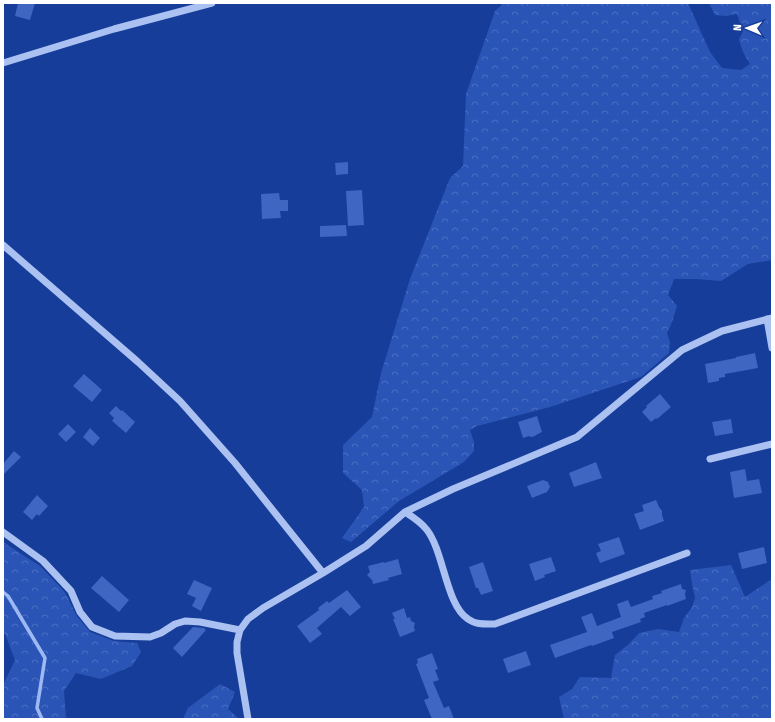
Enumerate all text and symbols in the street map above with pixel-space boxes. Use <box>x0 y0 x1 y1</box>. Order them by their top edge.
north arrow <box>727 8 767 48</box>
text: N <box>731 24 744 31</box>

